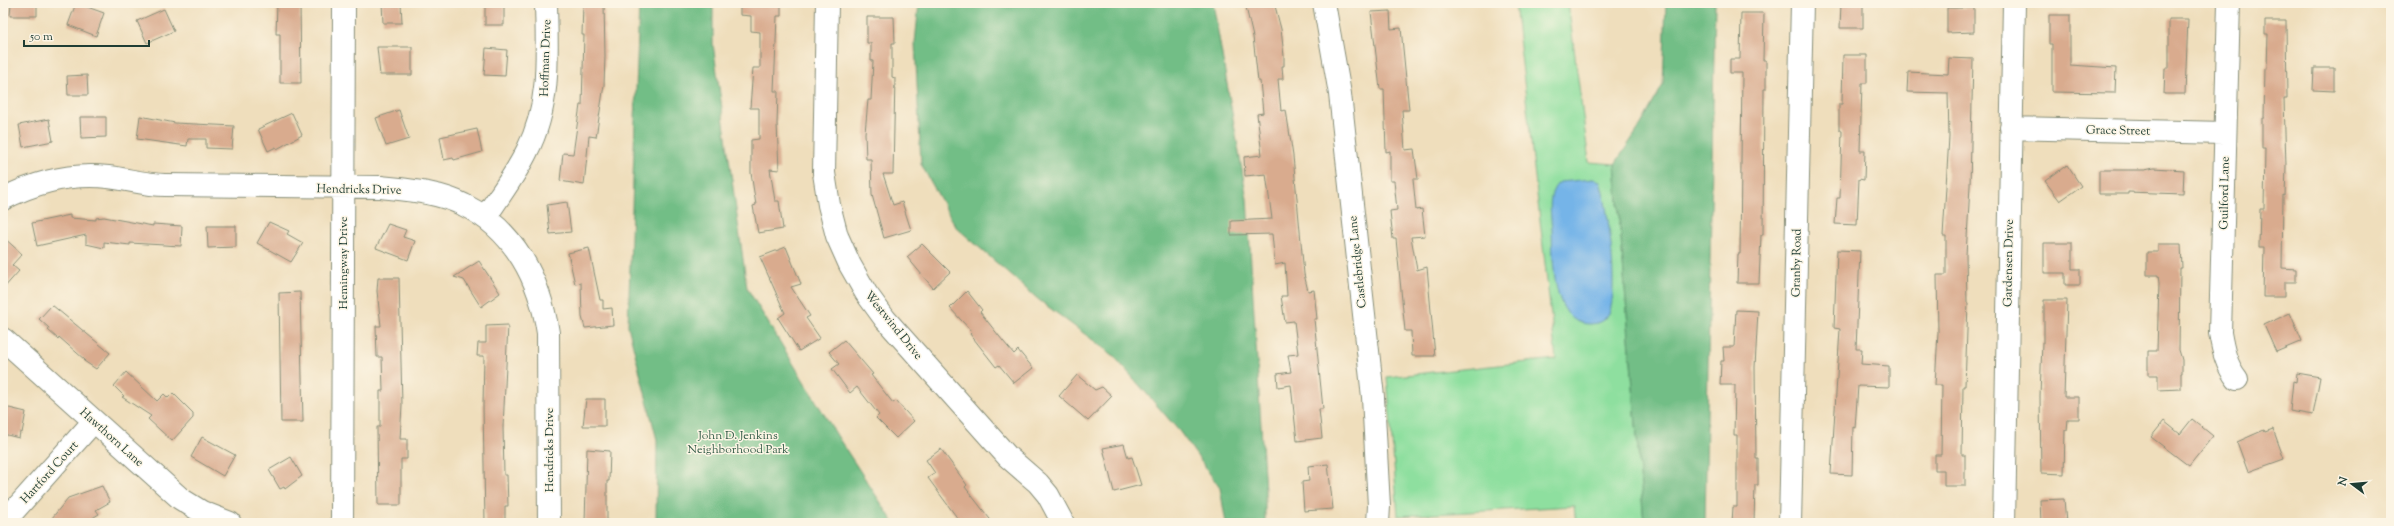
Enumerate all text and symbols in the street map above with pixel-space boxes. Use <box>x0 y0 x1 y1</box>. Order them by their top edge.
street label: Hoffman Drive <box>536 19 556 97</box>
scale bar <box>24 22 149 48</box>
text: 50 m <box>29 28 53 46</box>
street label: Grace Street <box>2086 121 2150 141</box>
street label: Guilford Lane <box>2215 156 2235 230</box>
street label: Hendricks Drive <box>317 180 402 200</box>
street label: Castlebridge Lane <box>1344 214 1372 309</box>
street label: Hemingway Drive <box>335 216 353 310</box>
street label: Gardensen Drive <box>1999 219 2019 307</box>
street label: Granby Road <box>1787 228 1807 297</box>
street label: Westwind Drive <box>860 287 927 364</box>
street label: Hawthorn Lane <box>75 404 148 472</box>
street label: Hendricks Drive <box>541 407 559 492</box>
park label: John D. Jenkins Neighborhood Park <box>687 427 789 459</box>
street label: Hartford Court <box>17 437 83 508</box>
north arrow <box>2332 464 2372 504</box>
text: N <box>2334 475 2352 489</box>

